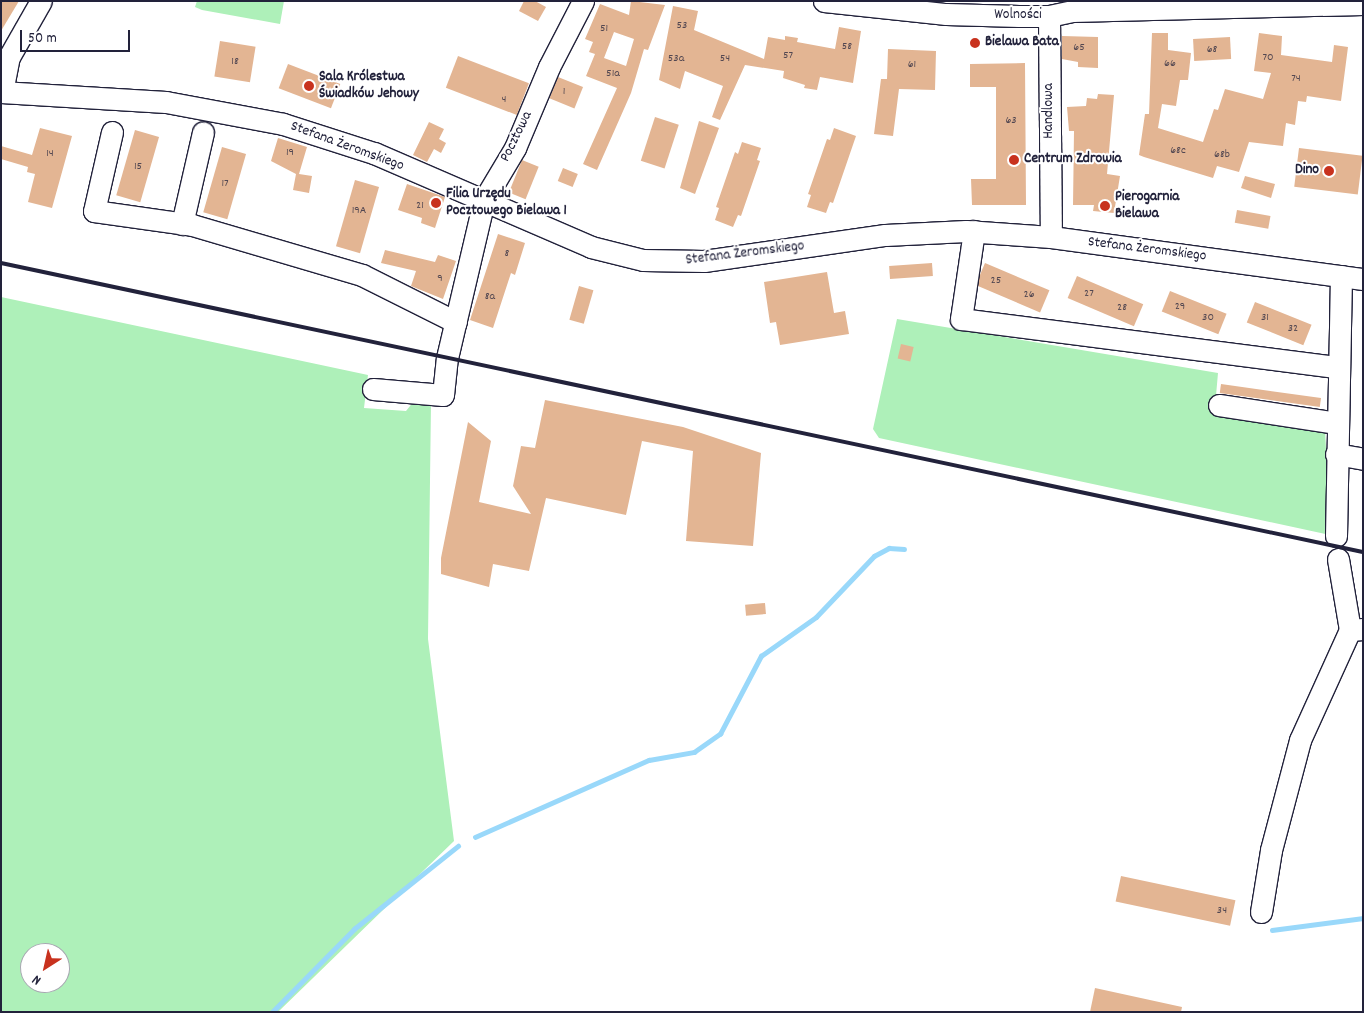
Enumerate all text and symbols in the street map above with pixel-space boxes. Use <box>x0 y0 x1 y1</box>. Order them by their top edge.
street label: Wolności <box>994 7 1042 25</box>
house number: 53 <box>677 19 687 33</box>
scale bar <box>22 20 132 52</box>
house number: 51 <box>600 22 608 36</box>
text: 50 m <box>28 28 57 50</box>
place label: Bielawa Bata <box>985 34 1059 52</box>
marker: Bielawa Bata <box>969 37 981 49</box>
house number: 58 <box>842 40 852 54</box>
house number: 65 <box>1073 41 1085 55</box>
house number: 68 <box>1207 43 1217 57</box>
house number: 57 <box>783 49 793 63</box>
house number: 70 <box>1262 51 1274 65</box>
house number: 53a <box>668 52 684 66</box>
house number: 54 <box>720 52 730 66</box>
house number: 18 <box>231 55 239 69</box>
house number: 66 <box>1164 57 1176 71</box>
house number: 61 <box>908 58 916 72</box>
house number: 51a <box>606 67 620 81</box>
place label: Sala Królestwa Świadków Jehowy <box>319 68 419 103</box>
house number: 74 <box>1291 72 1301 86</box>
marker: Sala Królestwa Świadków Jehowy <box>303 80 315 92</box>
street label: Handlowa <box>1041 83 1059 139</box>
house number: 1 <box>563 85 565 99</box>
house number: 4 <box>502 93 506 107</box>
street label: Pocztowa <box>497 109 537 165</box>
house number: 63 <box>1005 114 1017 128</box>
street label: Stefana Żeromskiego <box>288 118 406 176</box>
house number: 68c <box>1170 144 1186 158</box>
house number: 19 <box>286 146 294 160</box>
house number: 14 <box>46 147 54 161</box>
house number: 68b <box>1214 148 1230 162</box>
place label: Centrum Zdrowia <box>1024 151 1122 169</box>
marker: Centrum Zdrowia <box>1008 154 1020 166</box>
house number: 15 <box>134 160 142 174</box>
place label: Dino <box>1295 162 1319 180</box>
marker: Dino <box>1323 165 1335 177</box>
house number: 17 <box>221 177 229 191</box>
place label: Filia Urzędu Pocztowego Bielawa 1 <box>446 185 567 220</box>
place label: Pierogarnia Bielawa <box>1115 188 1179 223</box>
marker: Filia Urzędu Pocztowego Bielawa 1 <box>430 197 442 209</box>
house number: 21 <box>416 199 424 213</box>
marker: Pierogarnia Bielawa <box>1099 200 1111 212</box>
house number: 19A <box>352 204 366 218</box>
street label: Stefana Żeromskiego <box>1087 234 1207 266</box>
street label: Stefana Żeromskiego <box>685 238 805 270</box>
house number: 8 <box>505 247 509 261</box>
house number: 9 <box>437 272 443 286</box>
house number: 25 <box>991 274 1001 288</box>
house number: 27 <box>1084 287 1094 301</box>
house number: 26 <box>1023 288 1035 302</box>
house number: 8a <box>485 290 495 304</box>
house number: 29 <box>1175 300 1185 314</box>
house number: 28 <box>1117 301 1127 315</box>
house number: 30 <box>1202 311 1214 325</box>
house number: 31 <box>1261 311 1269 325</box>
house number: 32 <box>1288 322 1298 336</box>
house number: 34 <box>1217 904 1227 918</box>
north arrow <box>20 943 70 993</box>
text: N <box>28 969 46 990</box>

